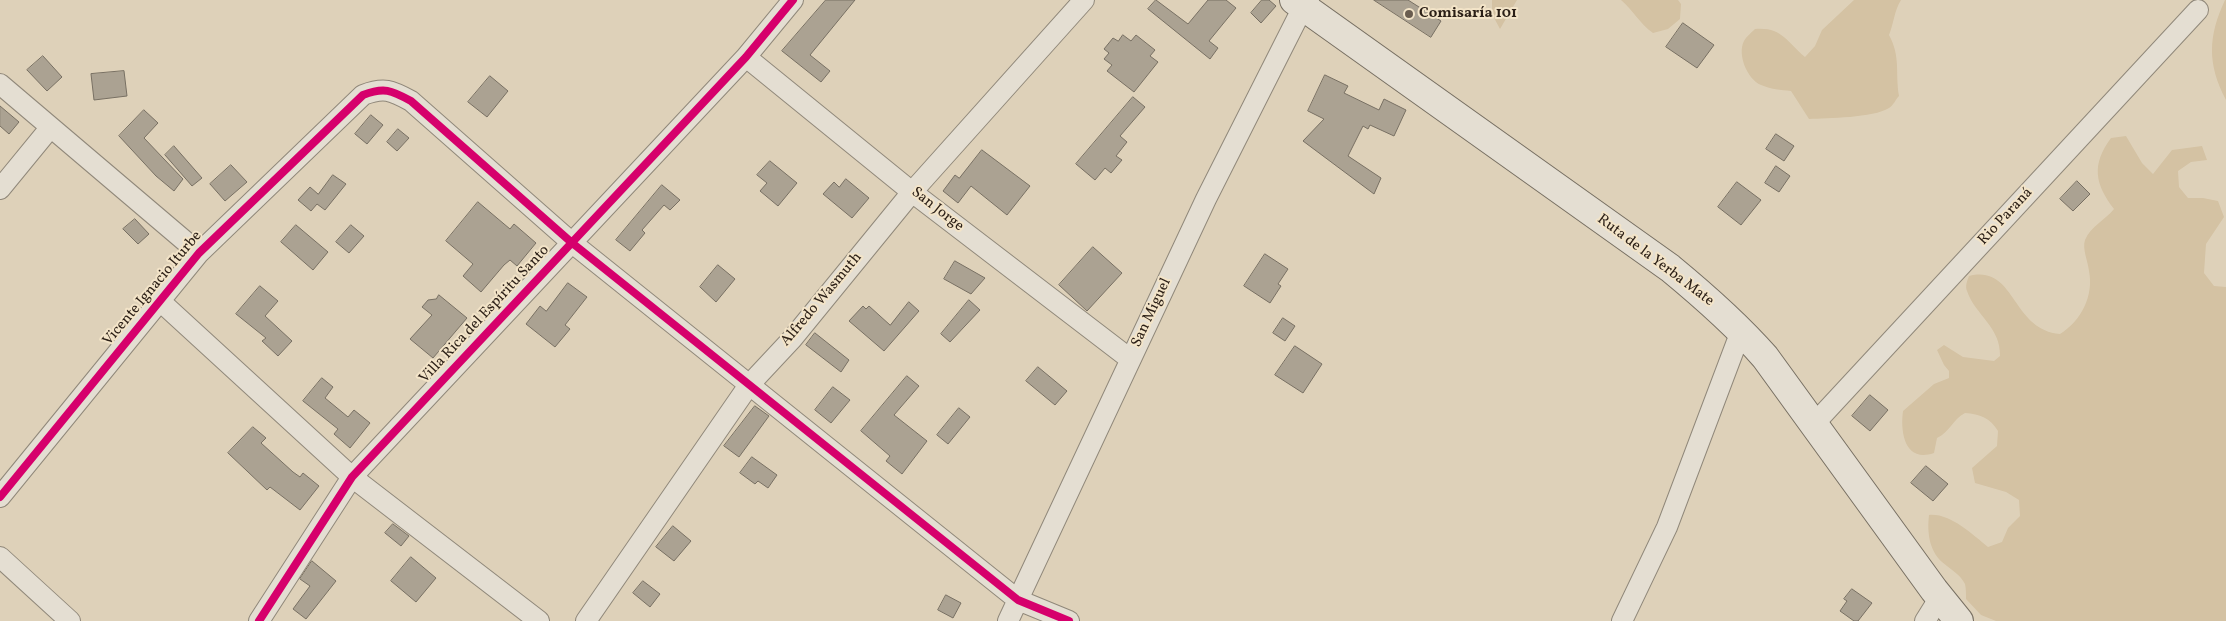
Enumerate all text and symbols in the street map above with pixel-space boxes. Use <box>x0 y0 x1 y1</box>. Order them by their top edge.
place label: Comisaría 101 <box>1419 5 1517 23</box>
marker: Comisaría 101 <box>1403 8 1415 20</box>
street label: San Jorge <box>907 184 967 236</box>
street label: Rio Paraná <box>1975 184 2037 250</box>
street label: Ruta de la Yerba Mate <box>1593 211 1717 311</box>
street label: Vicente Ignacio Iturbe <box>100 228 206 350</box>
street label: Villa Rica del Espíritu Santo <box>416 242 554 388</box>
street label: Alfredo Wasmuth <box>778 249 866 351</box>
street label: San Miguel <box>1128 276 1176 350</box>

